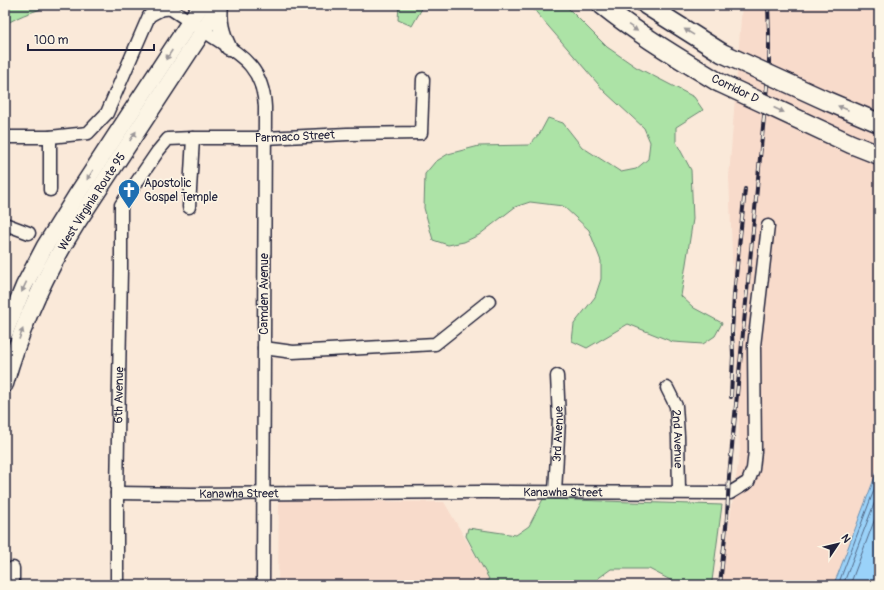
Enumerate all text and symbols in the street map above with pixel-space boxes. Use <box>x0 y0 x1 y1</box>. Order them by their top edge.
one-way arrow <box>628 24 638 32</box>
scale bar <box>28 26 154 52</box>
one-way arrow <box>684 29 695 36</box>
text: 100 m <box>34 33 69 48</box>
one-way arrow <box>165 49 173 60</box>
street label: Corridor D <box>709 71 762 107</box>
one-way arrow <box>837 104 849 111</box>
one-way arrow <box>773 107 785 113</box>
street label: Parmaco Street <box>255 127 335 146</box>
one-way arrow <box>129 131 137 142</box>
street label: West Virginia Route 95 <box>55 150 129 253</box>
one-way arrow <box>86 169 93 181</box>
place label: Apostolic Gospel Temple <box>144 176 218 205</box>
church icon: Apostolic Gospel Temple <box>116 177 142 210</box>
street label: Camden Avenue <box>257 253 272 335</box>
one-way arrow <box>21 281 27 292</box>
one-way arrow <box>18 327 24 339</box>
street label: 6th Avenue <box>111 366 127 424</box>
street label: 3rd Avenue <box>549 406 567 463</box>
street label: 2nd Avenue <box>669 409 686 468</box>
street label: Kanawha Street <box>523 485 603 500</box>
street label: Kanawha Street <box>199 486 279 501</box>
north arrow <box>818 524 858 564</box>
text: N <box>838 532 854 546</box>

